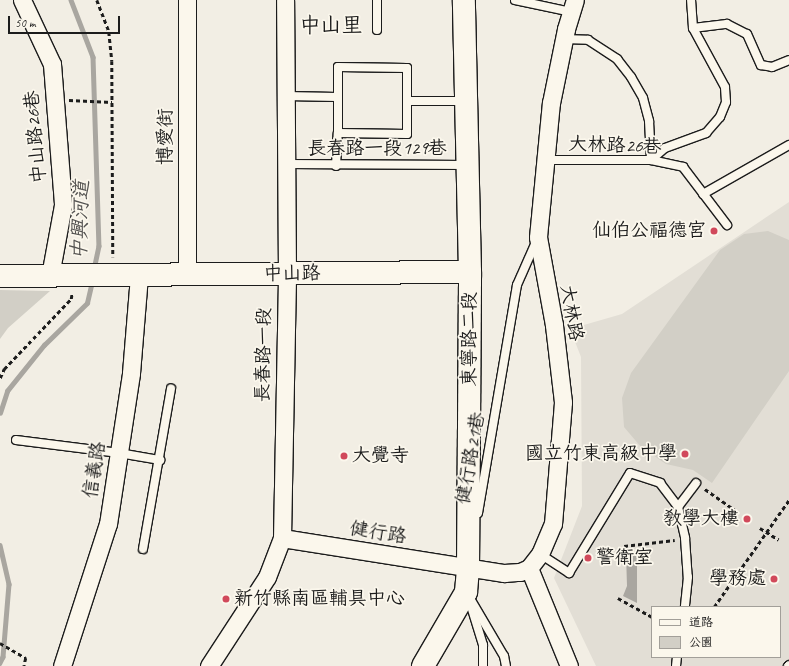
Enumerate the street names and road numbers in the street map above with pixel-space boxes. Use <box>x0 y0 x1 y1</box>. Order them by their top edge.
street label: 中山路26巷 <box>21 90 51 184</box>
street label: 博愛街 <box>155 109 177 165</box>
street label: 大林路26巷 <box>568 133 662 159</box>
street label: 長春路一段129巷 <box>307 138 447 160</box>
street label: 中山路 <box>263 262 321 286</box>
street label: 大林路 <box>555 283 587 343</box>
street label: 東寧路二段 <box>459 292 481 386</box>
street label: 長春路一段 <box>252 307 276 403</box>
street label: 健行路21巷 <box>452 410 490 506</box>
street label: 信義路 <box>79 440 111 500</box>
street label: 健行路 <box>348 517 408 549</box>

